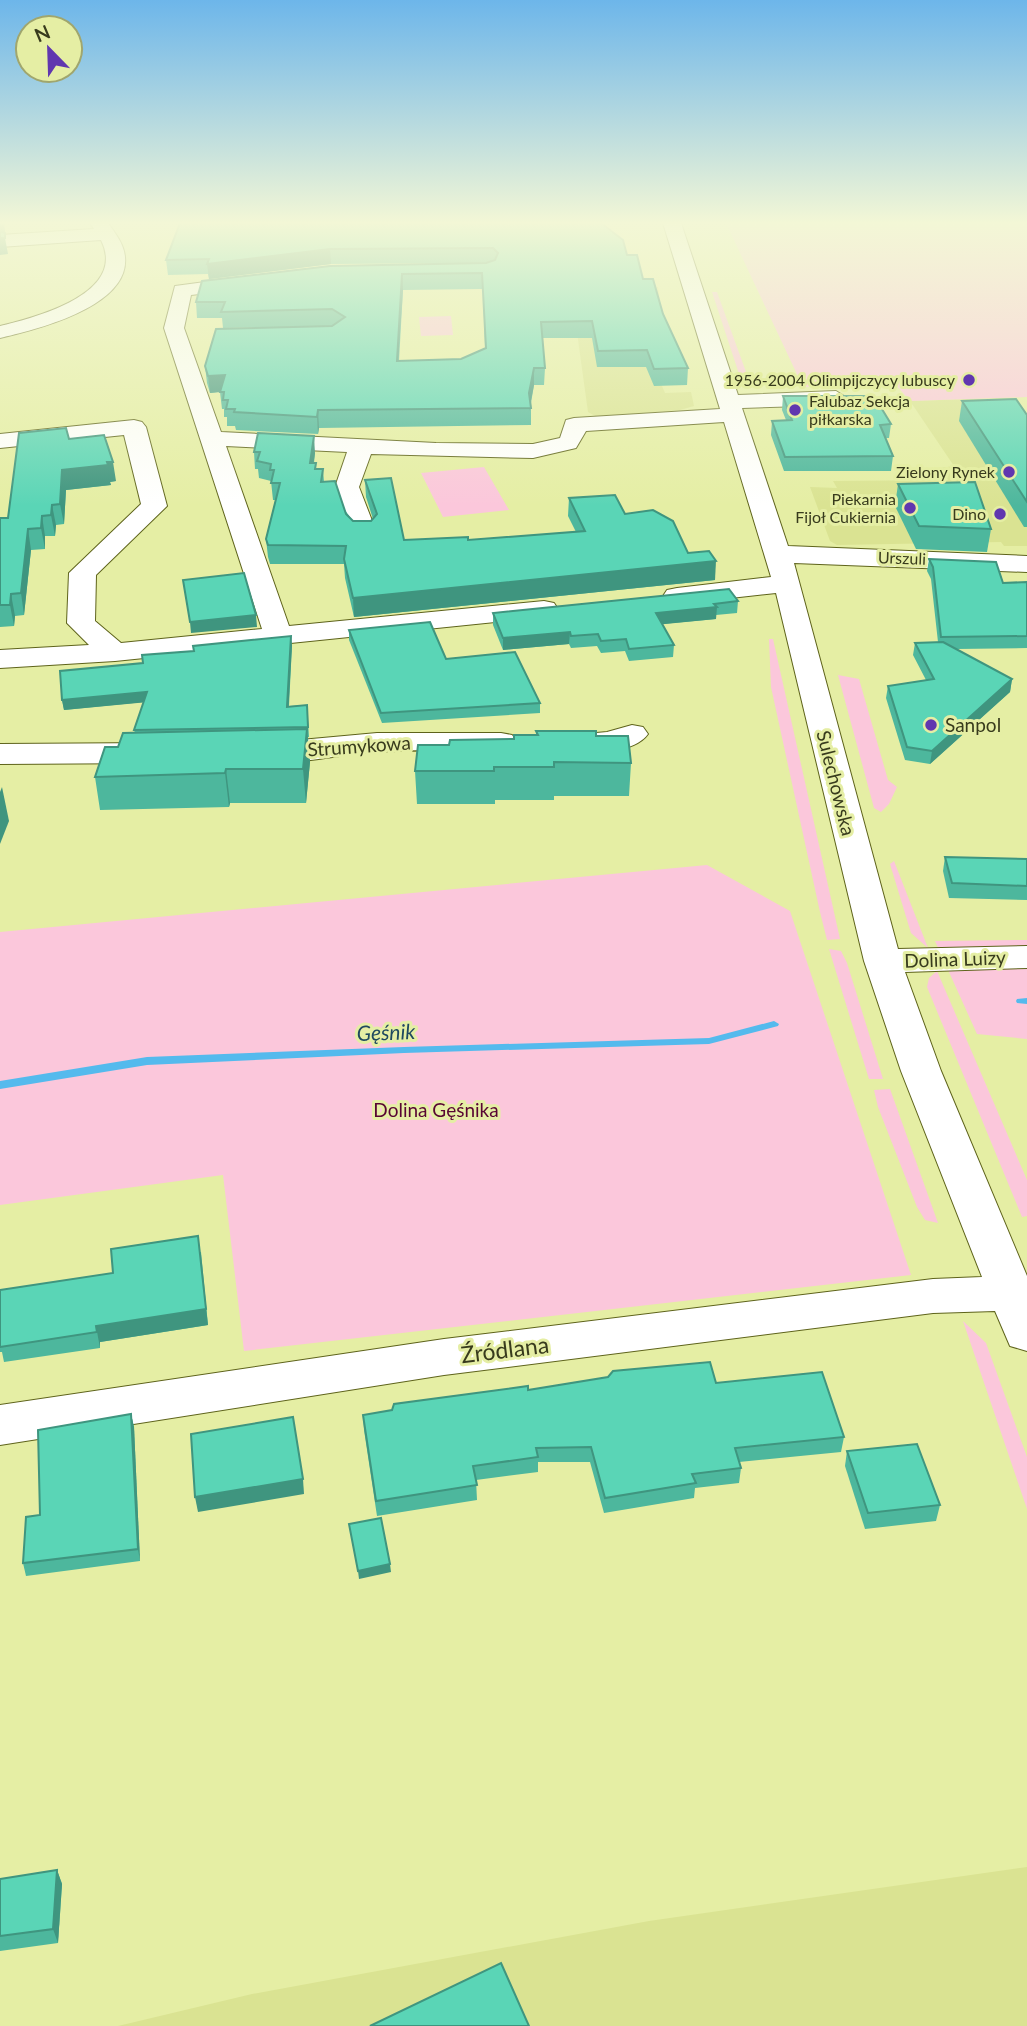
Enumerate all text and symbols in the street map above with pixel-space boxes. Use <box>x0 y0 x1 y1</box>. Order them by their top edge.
north arrow <box>14 14 84 84</box>
text: N <box>31 19 53 46</box>
place label: 1956-2004 Olimpijczycy lubuscy <box>725 370 956 389</box>
marker: 1956-2004 Olimpijczycy lubuscy <box>961 372 977 388</box>
place label: Falubaz Sekcja piłkarska <box>809 391 910 428</box>
marker: Falubaz Sekcja piłkarska <box>787 402 803 418</box>
place label: Zielony Rynek <box>896 462 996 481</box>
marker: Zielony Rynek <box>1001 464 1017 480</box>
place label: Piekarnia Fijoł Cukiernia <box>795 489 896 526</box>
marker: Piekarnia Fijoł Cukiernia <box>902 500 918 516</box>
place label: Dino <box>952 504 986 523</box>
marker: Dino <box>992 506 1008 522</box>
street label: Urszuli <box>878 547 926 568</box>
place label: Sanpol <box>945 713 1001 736</box>
marker: Sanpol <box>923 717 939 733</box>
street label: Sulechowska <box>812 728 861 838</box>
street label: Strumykowa <box>307 730 411 761</box>
street label: Dolina Luizy <box>904 945 1006 972</box>
water label: Gęśnik <box>356 1018 417 1045</box>
park label: Dolina Gęśnika <box>373 1098 499 1121</box>
street label: Źródlana <box>459 1330 550 1368</box>

